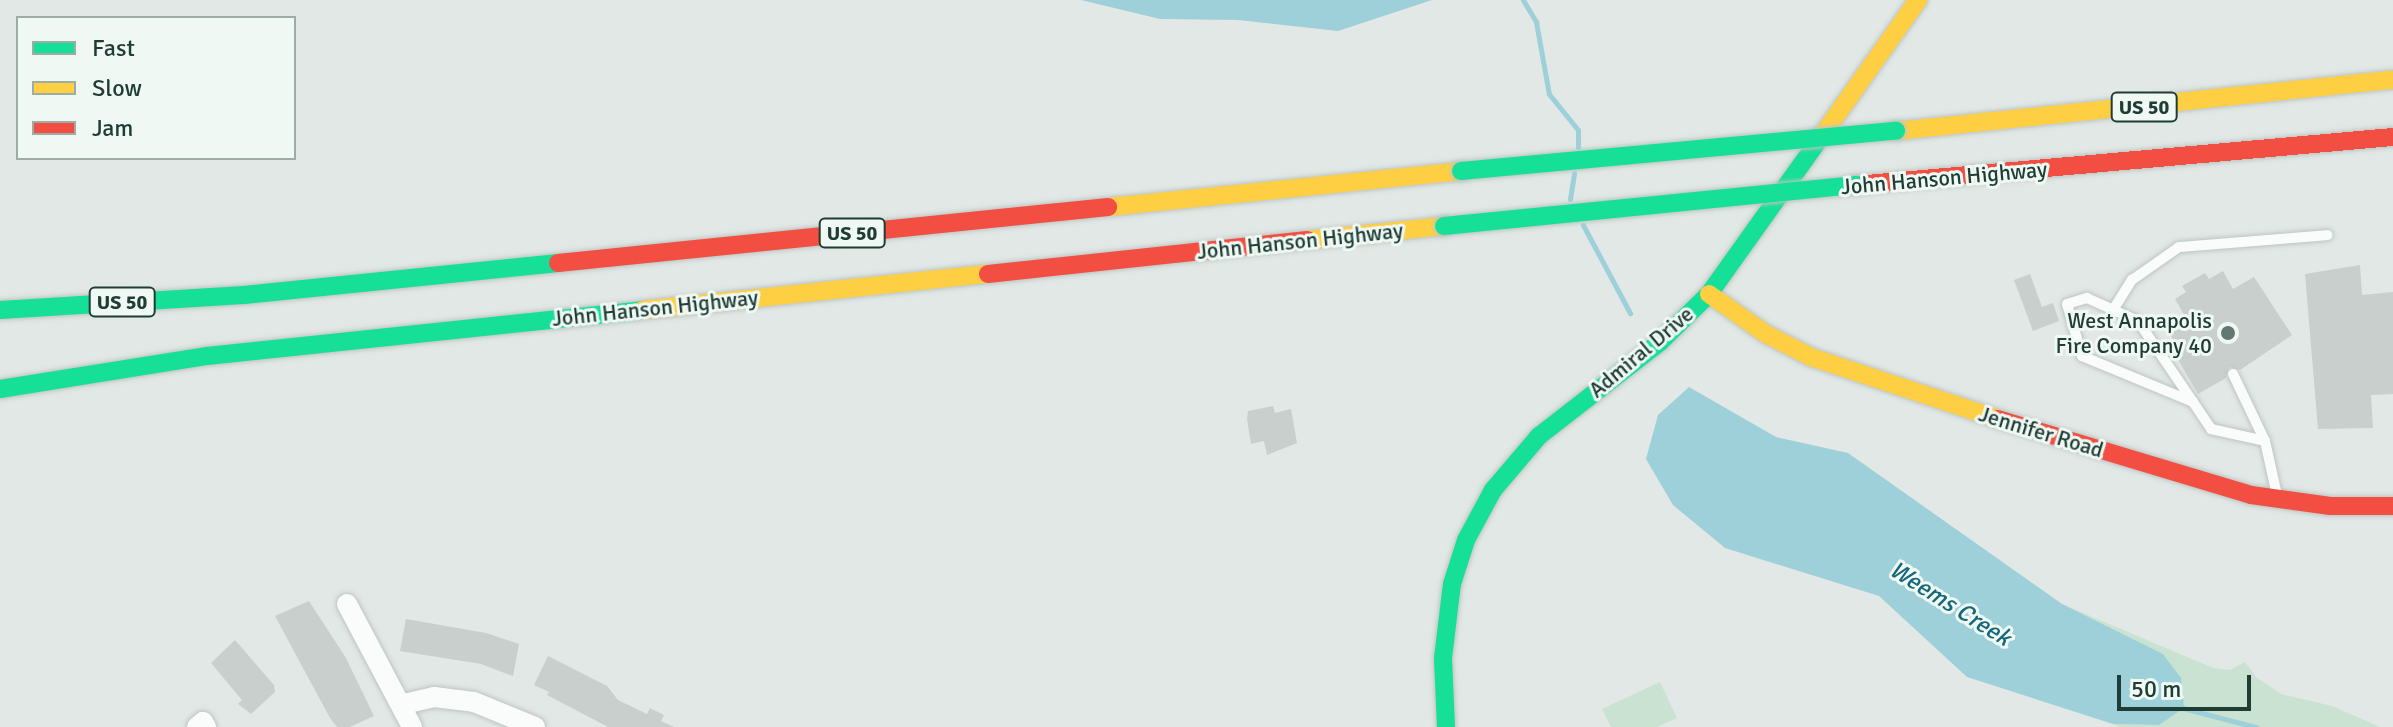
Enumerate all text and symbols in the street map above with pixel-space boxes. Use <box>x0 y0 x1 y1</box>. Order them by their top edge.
legend <box>16 16 296 160</box>
text: Fast <box>92 33 135 63</box>
text: Slow <box>92 73 142 103</box>
road number: US 50 <box>2110 91 2178 123</box>
text: Jam <box>92 113 133 143</box>
street label: John Hanson Highway <box>1840 156 2048 200</box>
road number: US 50 <box>818 217 886 249</box>
street label: John Hanson Highway <box>1196 217 1404 265</box>
street label: John Hanson Highway <box>551 284 759 332</box>
road number: US 50 <box>88 286 156 318</box>
street label: Admiral Drive <box>1583 301 1699 403</box>
place label: West Annapolis Fire Company 40 <box>2056 307 2212 358</box>
marker: West Annapolis Fire Company 40 <box>2219 324 2237 342</box>
street label: Jennifer Road <box>1975 401 2107 463</box>
water label: Weems Creek <box>1884 555 2016 653</box>
scale bar <box>2121 659 2255 709</box>
text: 50 m <box>2131 674 2181 704</box>

